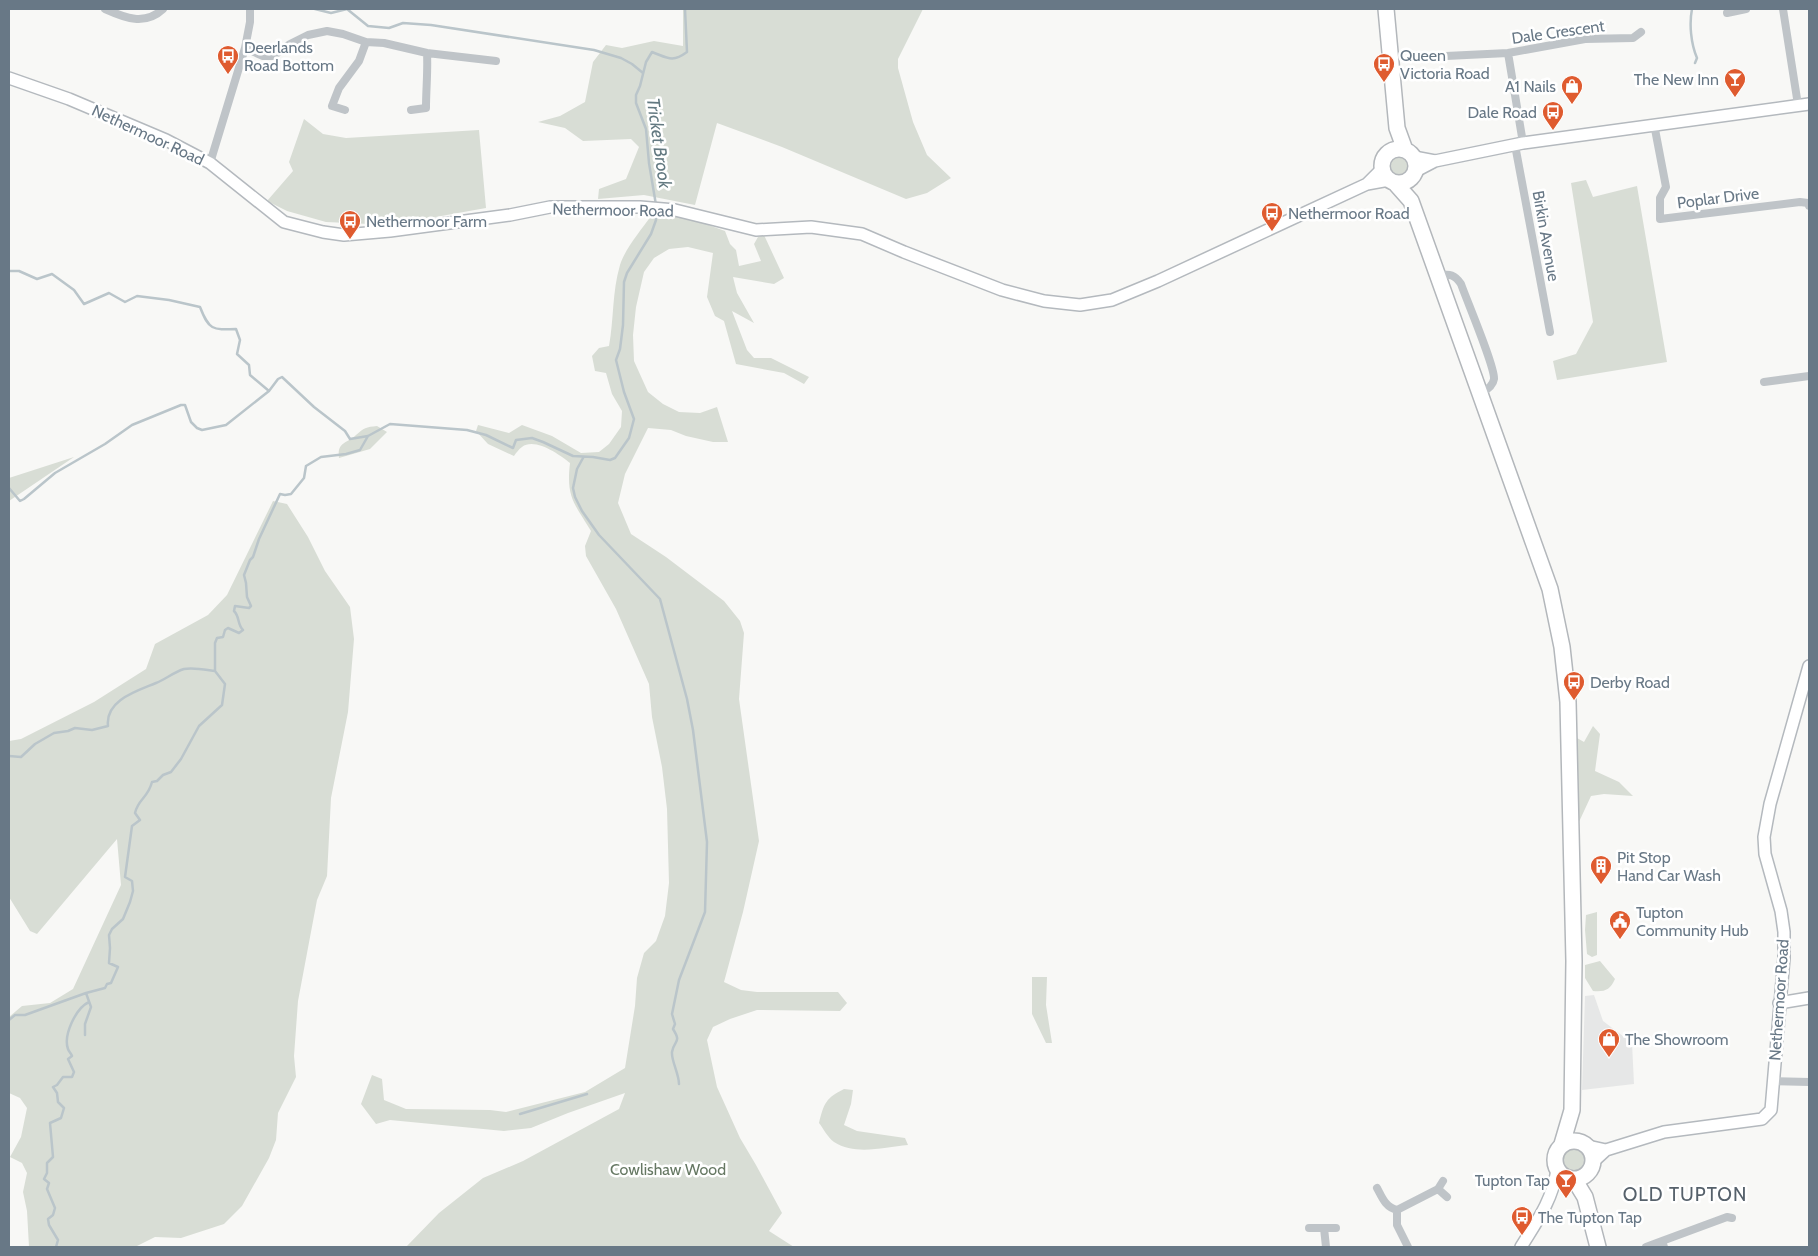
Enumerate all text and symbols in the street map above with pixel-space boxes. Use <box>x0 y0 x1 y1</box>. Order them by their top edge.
street label: Dale Crescent <box>1510 16 1606 48</box>
place label: Deerlands Road Bottom <box>244 38 334 75</box>
bus stop icon: Deerlands Road Bottom <box>216 44 240 75</box>
place label: Queen Victoria Road <box>1400 46 1490 83</box>
bus stop icon: Queen Victoria Road <box>1372 52 1396 83</box>
bar icon: The New Inn <box>1723 67 1747 98</box>
place label: The New Inn <box>1634 70 1719 89</box>
shop icon: A1 Nails <box>1560 74 1584 105</box>
place label: A1 Nails <box>1505 77 1556 96</box>
water label: Tricket Brook <box>642 96 676 191</box>
bus stop icon: Dale Road <box>1541 100 1565 131</box>
street label: Nethermoor Road <box>89 101 207 169</box>
place label: Dale Road <box>1468 103 1537 122</box>
street label: Poplar Drive <box>1676 184 1760 212</box>
street label: Birkin Avenue <box>1529 189 1563 283</box>
street label: Nethermoor Road <box>552 199 674 221</box>
bus stop icon: Nethermoor Road <box>1260 201 1284 232</box>
place label: Nethermoor Road <box>1288 204 1410 223</box>
bus stop icon: Nethermoor Farm <box>338 209 362 240</box>
place label: Nethermoor Farm <box>366 212 487 231</box>
bus stop icon: Derby Road <box>1562 670 1586 701</box>
place label: Derby Road <box>1590 673 1670 692</box>
place label: Pit Stop Hand Car Wash <box>1617 848 1721 885</box>
building icon: Pit Stop Hand Car Wash <box>1589 854 1613 885</box>
place label: Tupton Community Hub <box>1636 903 1749 940</box>
public building icon: Tupton Community Hub <box>1608 909 1632 940</box>
street label: Nethermoor Road <box>1765 939 1793 1061</box>
shop icon: The Showroom <box>1597 1027 1621 1058</box>
place label: The Showroom <box>1625 1030 1729 1049</box>
park label: Cowlishaw Wood <box>610 1160 726 1179</box>
bar icon: Tupton Tap <box>1554 1168 1578 1199</box>
place label: Tupton Tap <box>1475 1171 1550 1190</box>
district label: OLD TUPTON <box>1623 1183 1747 1206</box>
bus stop icon: The Tupton Tap <box>1510 1205 1534 1236</box>
place label: The Tupton Tap <box>1538 1208 1642 1227</box>

